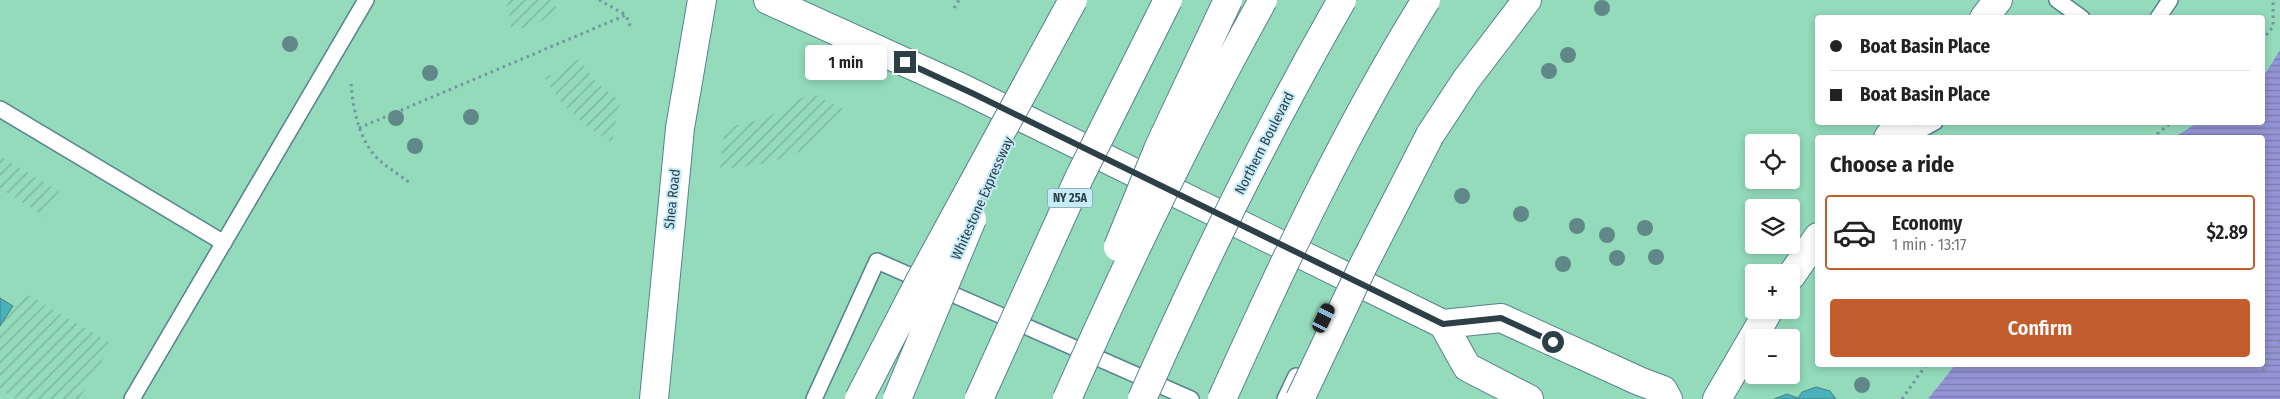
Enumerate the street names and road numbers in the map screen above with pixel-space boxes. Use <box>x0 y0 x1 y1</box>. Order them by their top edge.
street label: Northern Boulevard <box>1231 89 1298 197</box>
street label: Whitestone Expressway <box>948 133 1018 262</box>
street label: Shea Road <box>661 168 684 230</box>
road number: NY 25A <box>1048 188 1092 208</box>

